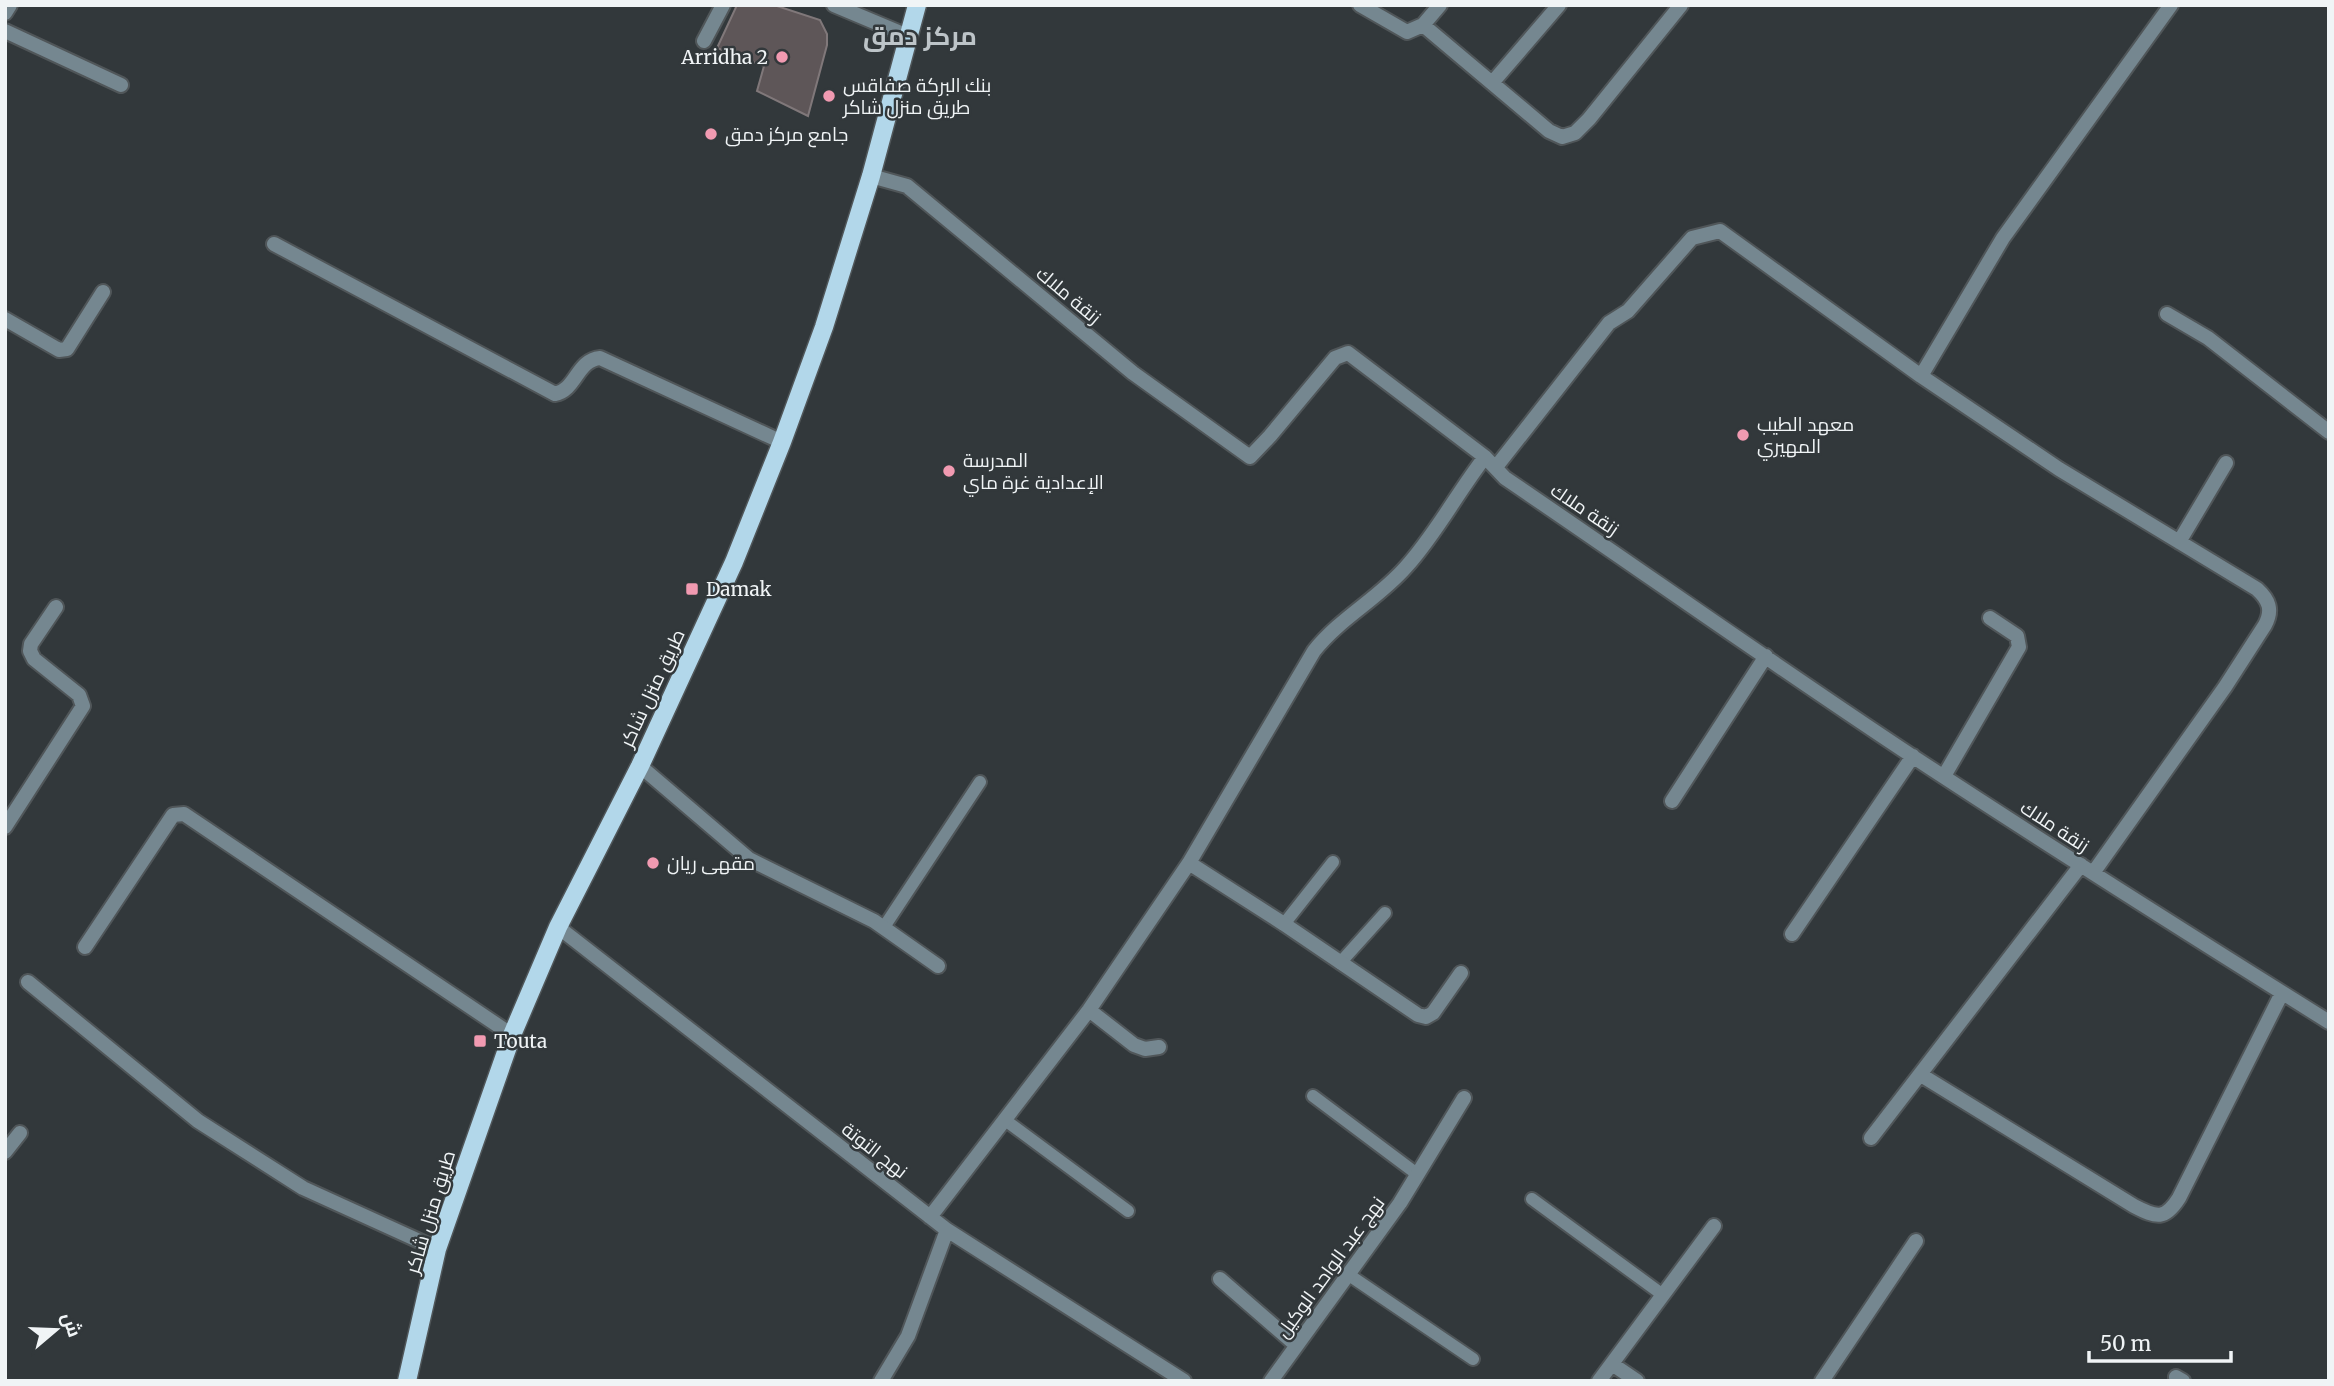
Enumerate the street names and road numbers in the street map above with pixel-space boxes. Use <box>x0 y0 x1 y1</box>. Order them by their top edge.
street label: زنقة ملاك <box>1032 261 1106 329</box>
street label: زنقة ملاك <box>1546 477 1624 541</box>
street label: طريق منزل شاكر <box>614 625 691 752</box>
street label: زنقة ملاك <box>2016 795 2094 857</box>
street label: نهج التوتة <box>836 1117 913 1185</box>
street label: طريق منزل شاكر <box>400 1148 461 1278</box>
street label: نهج عبد الواحد الوكيل <box>1271 1191 1391 1344</box>

